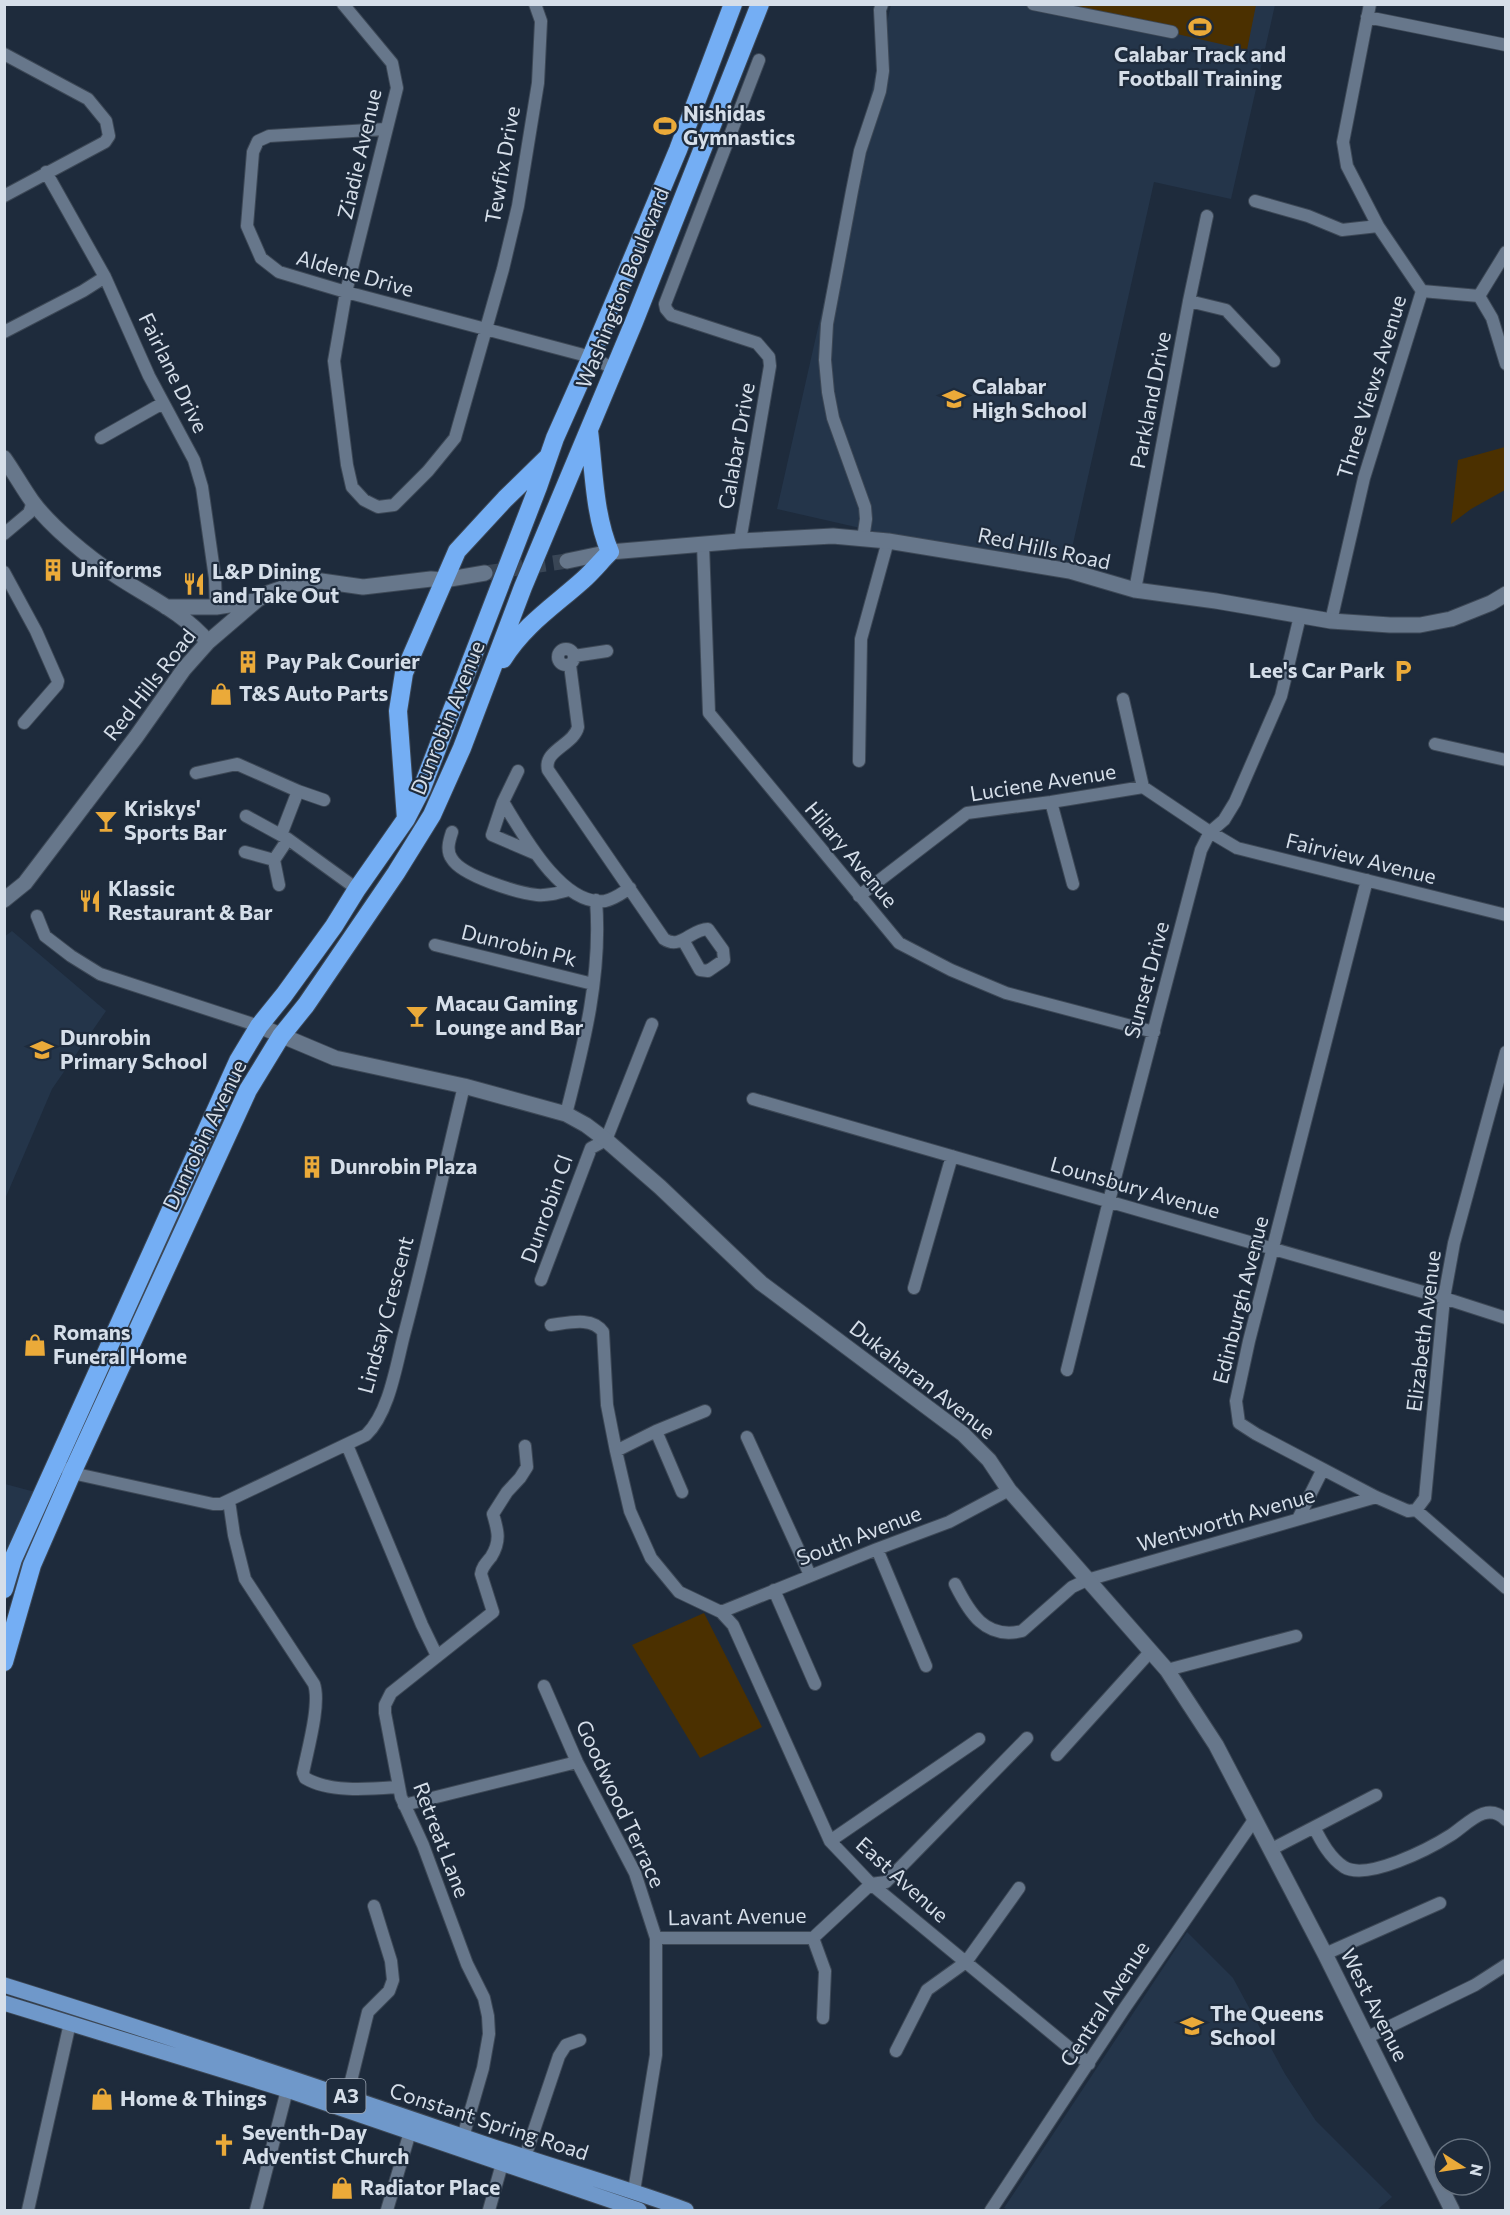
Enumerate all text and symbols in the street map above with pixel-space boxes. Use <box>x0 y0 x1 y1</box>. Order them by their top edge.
sports icon: Calabar Track and Football Training <box>1187 14 1213 40</box>
place label: Calabar Track and Football Training <box>1114 41 1286 90</box>
street label: Ziadie Avenue <box>331 86 386 221</box>
place label: Nishidas Gymnastics <box>683 100 795 149</box>
street label: Tewfix Drive <box>479 104 524 226</box>
sports icon: Nishidas Gymnastics <box>652 113 678 139</box>
street label: Washington Boulevard <box>570 183 673 392</box>
street label: Aldene Drive <box>294 244 417 301</box>
street label: Three Views Avenue <box>1331 292 1410 481</box>
street label: Fairlane Drive <box>134 308 214 437</box>
street label: Parkland Drive <box>1124 329 1175 470</box>
place label: Calabar High School <box>972 373 1087 422</box>
street label: Calabar Drive <box>712 380 759 511</box>
school or university icon: Calabar High School <box>941 386 967 412</box>
street label: Red Hills Road <box>976 521 1113 574</box>
place label: Uniforms <box>71 556 162 581</box>
building icon: Uniforms <box>40 557 66 583</box>
place label: L&P Dining and Take Out <box>212 558 339 607</box>
restaurant icon: L&P Dining and Take Out <box>181 571 207 597</box>
street label: Red Hills Road <box>97 623 200 745</box>
street label: Dunrobin Avenue <box>404 637 489 798</box>
place label: Pay Pak Courier <box>266 648 420 673</box>
building icon: Pay Pak Courier <box>235 649 261 675</box>
place label: Lee's Car Park <box>1249 657 1385 682</box>
parking icon: Lee's Car Park <box>1390 658 1416 684</box>
place label: T&S Auto Parts <box>239 680 389 705</box>
shop icon: T&S Auto Parts <box>208 681 234 707</box>
street label: Luciene Avenue <box>968 758 1118 805</box>
place label: Kriskys' Sports Bar <box>124 795 227 844</box>
street label: Hilary Avenue <box>801 796 904 912</box>
bar icon: Kriskys' Sports Bar <box>93 808 119 834</box>
street label: Fairview Avenue <box>1284 827 1439 888</box>
place label: Klassic Restaurant & Bar <box>108 875 273 924</box>
restaurant icon: Klassic Restaurant & Bar <box>77 888 103 914</box>
street label: Dunrobin Pk <box>459 918 580 971</box>
street label: Sunset Drive <box>1118 918 1173 1041</box>
place label: Macau Gaming Lounge and Bar <box>435 990 584 1039</box>
bar icon: Macau Gaming Lounge and Bar <box>404 1003 430 1029</box>
place label: Dunrobin Primary School <box>60 1024 207 1073</box>
school or university icon: Dunrobin Primary School <box>29 1037 55 1063</box>
street label: Dunrobin Avenue <box>157 1055 251 1213</box>
street label: Lounsbury Avenue <box>1048 1150 1223 1223</box>
street label: Dunrobin Cl <box>514 1151 577 1266</box>
place label: Dunrobin Plaza <box>330 1153 477 1178</box>
building icon: Dunrobin Plaza <box>299 1154 325 1180</box>
street label: Edinburgh Avenue <box>1207 1213 1272 1386</box>
street label: Lindsay Crescent <box>352 1233 418 1396</box>
street label: Elizabeth Avenue <box>1400 1249 1445 1413</box>
street label: Dukaharan Avenue <box>845 1314 1001 1443</box>
place label: Romans Funeral Home <box>53 1319 187 1368</box>
shop icon: Romans Funeral Home <box>22 1332 48 1358</box>
street label: Wentworth Avenue <box>1134 1481 1317 1556</box>
street label: South Avenue <box>793 1499 924 1570</box>
street label: Goodwood Terrace <box>572 1716 671 1891</box>
street label: Retreat Lane <box>409 1778 476 1901</box>
street label: East Avenue <box>852 1831 954 1927</box>
street label: Lavant Avenue <box>667 1902 807 1929</box>
street label: Central Avenue <box>1054 1936 1154 2071</box>
street label: West Avenue <box>1336 1944 1414 2065</box>
place label: The Queens School <box>1210 2000 1324 2049</box>
school or university icon: The Queens School <box>1179 2013 1205 2039</box>
street label: Constant Spring Road <box>387 2077 592 2165</box>
road number: A3 <box>326 2079 366 2113</box>
place label: Home & Things <box>120 2085 267 2110</box>
shop icon: Home & Things <box>89 2086 115 2112</box>
place label: Seventh-Day Adventist Church <box>242 2119 409 2168</box>
church icon: Seventh-Day Adventist Church <box>211 2132 237 2158</box>
north arrow <box>1432 2137 1492 2197</box>
text: N <box>1467 2162 1488 2178</box>
place label: Radiator Place <box>360 2174 500 2199</box>
shop icon: Radiator Place <box>329 2175 355 2201</box>

